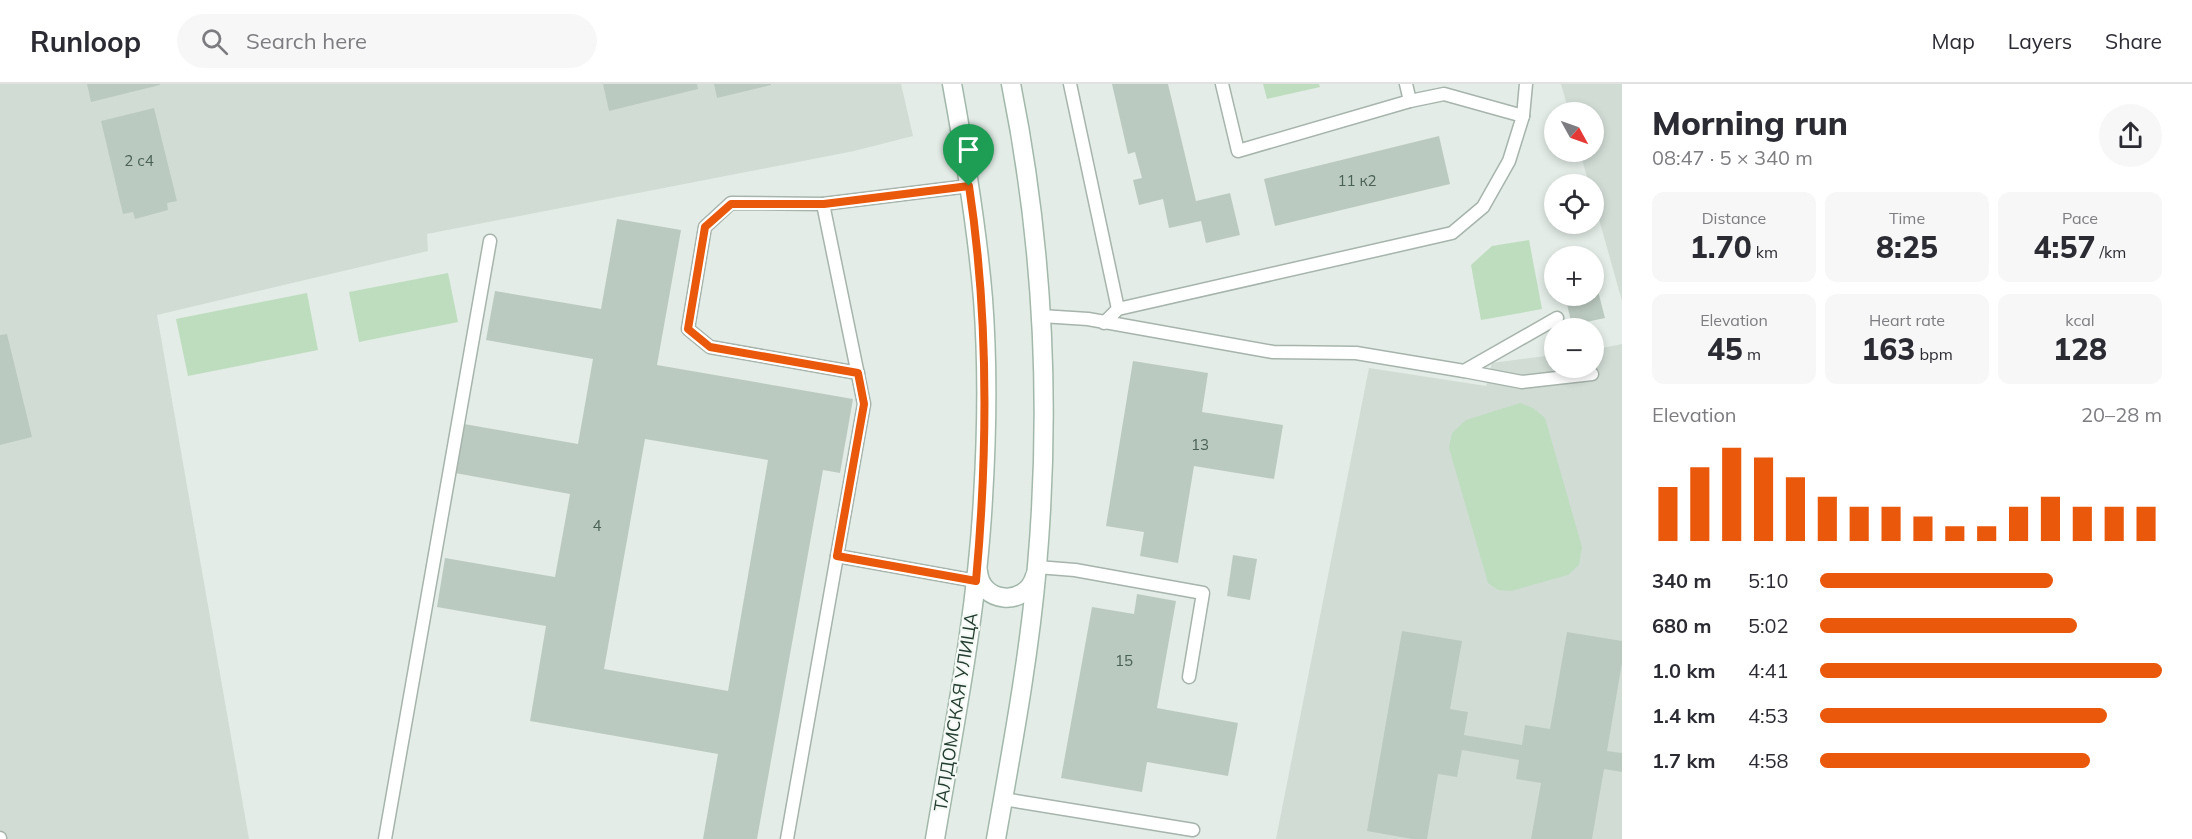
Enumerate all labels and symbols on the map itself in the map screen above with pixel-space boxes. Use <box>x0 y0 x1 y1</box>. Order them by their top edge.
north arrow <box>1544 102 1604 162</box>
pin <box>943 124 994 186</box>
house number: 2 с4 <box>124 151 154 170</box>
house number: 11 к2 <box>1338 171 1377 190</box>
house number: 13 <box>1191 435 1209 454</box>
house number: 4 <box>592 516 602 535</box>
street label: ТАЛДОМСКАЯ УЛИЦА <box>928 611 983 813</box>
house number: 15 <box>1115 651 1133 670</box>

